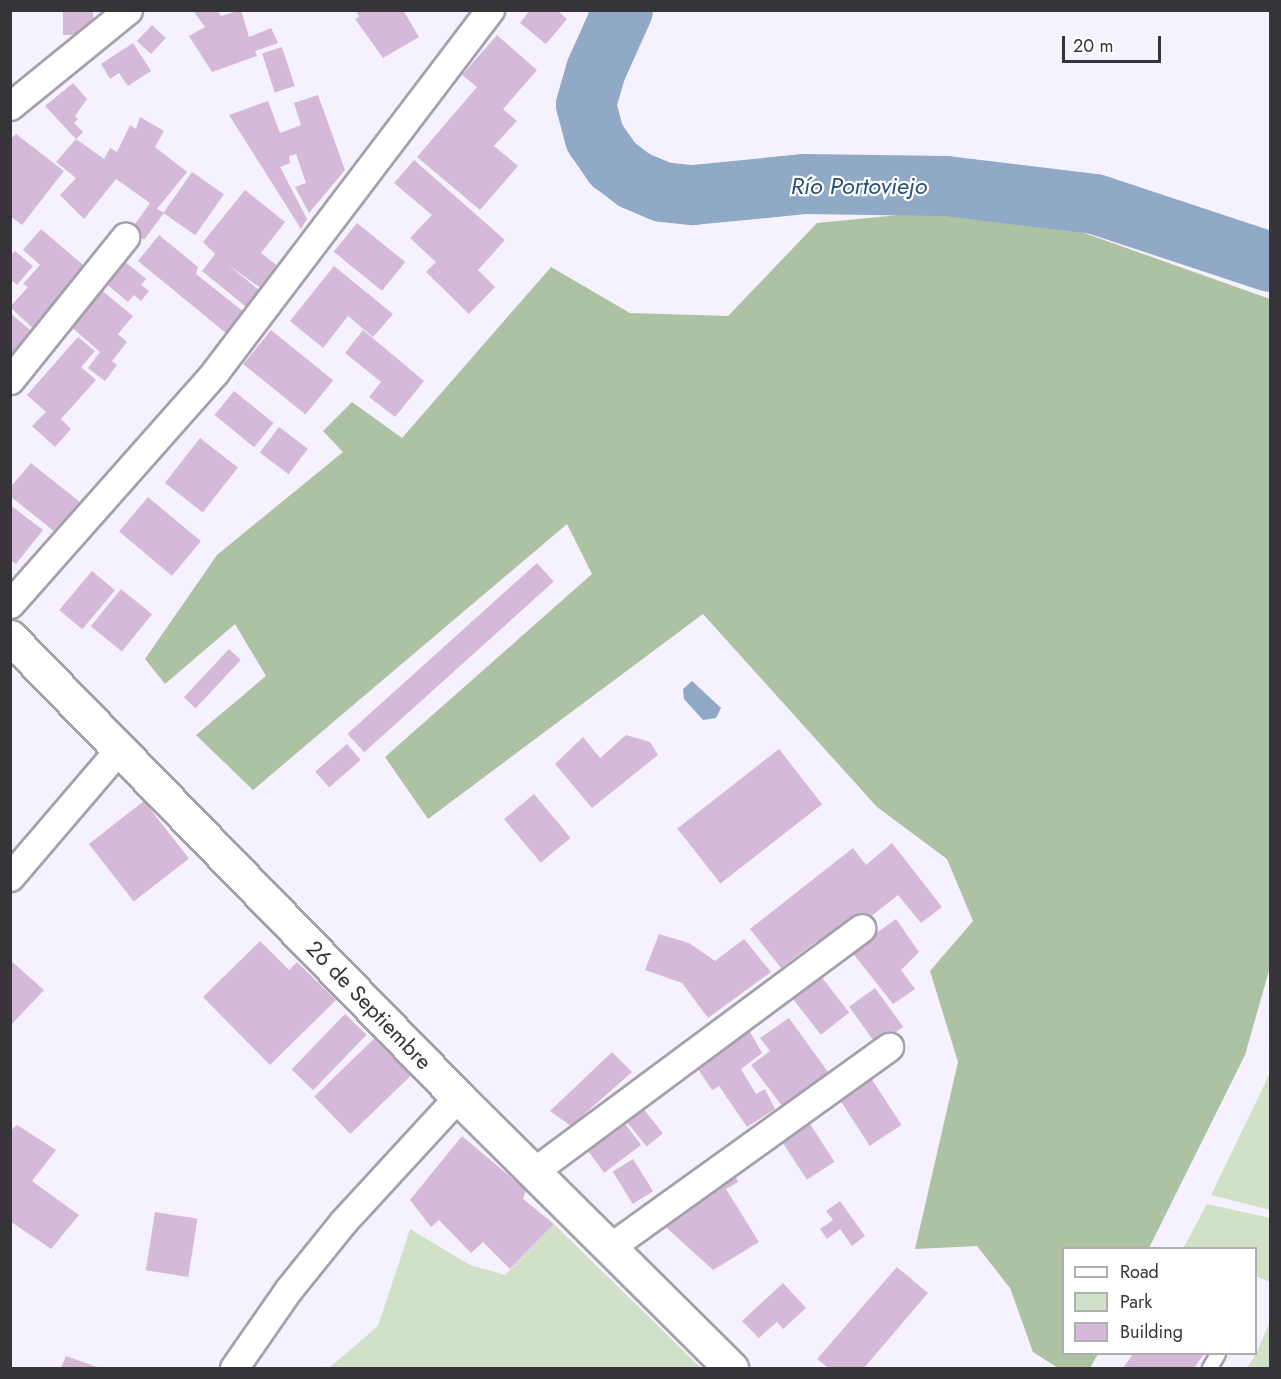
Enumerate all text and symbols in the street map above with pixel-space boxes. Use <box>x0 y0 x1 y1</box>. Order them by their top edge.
scale bar <box>1065 24 1164 62</box>
text: 20 m <box>1073 33 1113 59</box>
water label: Río Portoviejo <box>791 172 927 200</box>
street label: 26 de Septiembre <box>301 935 437 1075</box>
legend <box>1062 1247 1257 1355</box>
text: Road <box>1120 1259 1159 1285</box>
text: Park <box>1120 1289 1152 1315</box>
text: Building <box>1120 1319 1183 1345</box>

